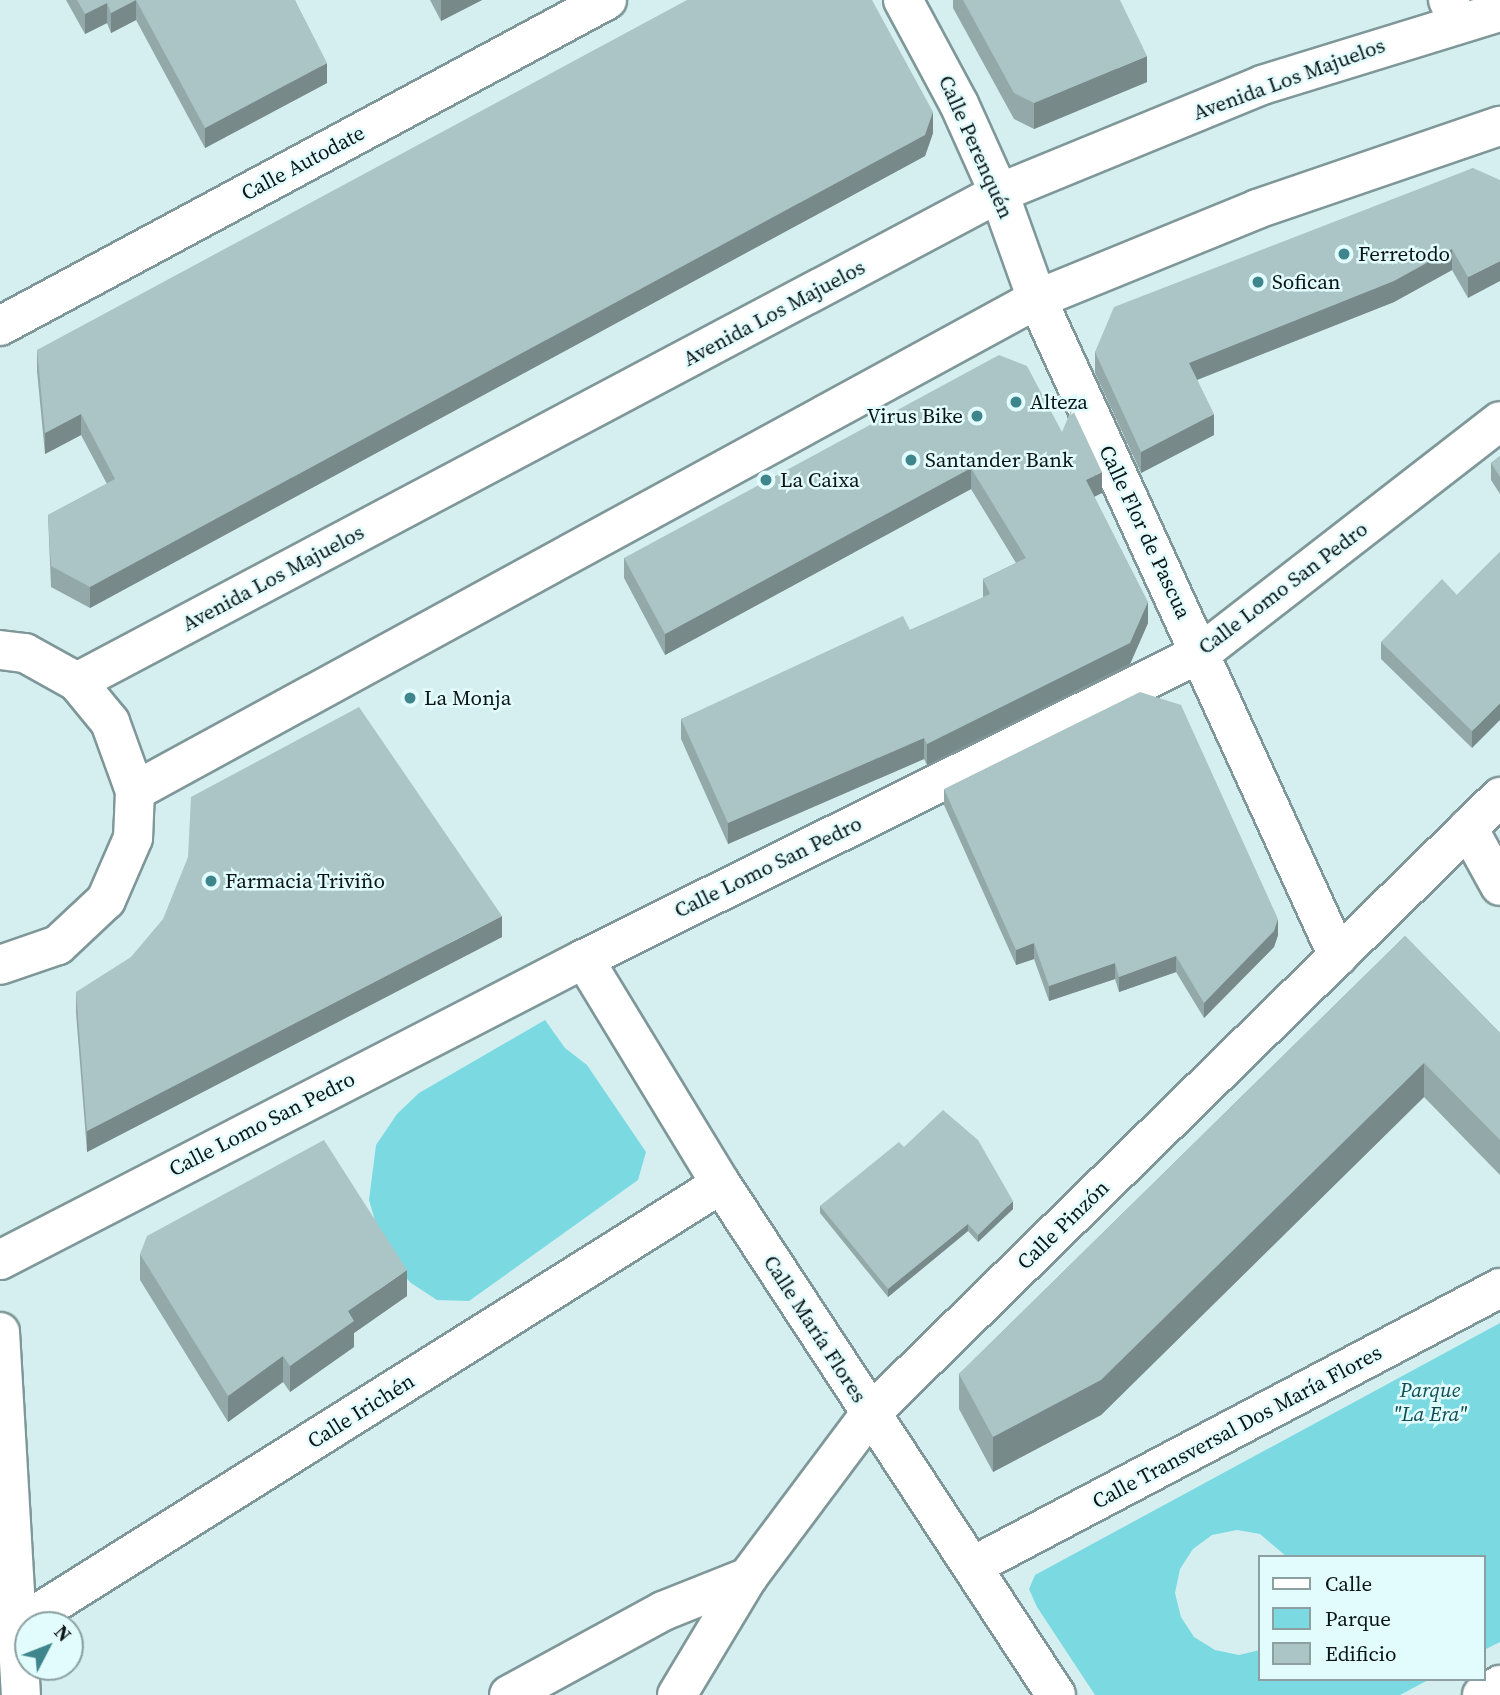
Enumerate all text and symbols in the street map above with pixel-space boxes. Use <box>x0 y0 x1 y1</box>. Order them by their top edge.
street label: Avenida Los Majuelos <box>1190 33 1388 125</box>
street label: Calle Perenquén <box>933 72 1019 222</box>
street label: Calle Autodate <box>237 120 369 206</box>
place label: Ferretodo <box>1358 241 1450 267</box>
marker: Ferretodo <box>1336 246 1352 262</box>
street label: Avenida Los Majuelos <box>679 254 869 372</box>
place label: Sofican <box>1272 269 1341 295</box>
marker: Sofican <box>1250 274 1266 290</box>
place label: Alteza <box>1030 389 1088 415</box>
marker: Alteza <box>1008 394 1024 410</box>
place label: Virus Bike <box>867 403 963 429</box>
marker: Virus Bike <box>969 408 985 424</box>
street label: Calle Flor de Pascua <box>1094 441 1196 623</box>
place label: Santander Bank <box>925 447 1073 473</box>
marker: Santander Bank <box>903 452 919 468</box>
place label: La Caixa <box>780 467 860 493</box>
marker: La Caixa <box>758 472 774 488</box>
street label: Calle Lomo San Pedro <box>1193 516 1373 660</box>
street label: Avenida Los Majuelos <box>178 519 368 637</box>
place label: La Monja <box>424 685 511 711</box>
marker: La Monja <box>402 690 418 706</box>
street label: Calle Lomo San Pedro <box>670 811 866 923</box>
place label: Farmacia Triviño <box>225 868 385 894</box>
marker: Farmacia Triviño <box>203 873 219 889</box>
street label: Calle Lomo San Pedro <box>165 1066 359 1182</box>
street label: Calle Pinzón <box>1012 1175 1114 1275</box>
street label: Calle María Flores <box>758 1251 872 1407</box>
street label: Calle Transversal Dos María Flores <box>1088 1340 1386 1514</box>
street label: Calle Irichén <box>303 1368 419 1454</box>
park label: Parque "La Era" <box>1393 1377 1467 1427</box>
legend <box>1258 1555 1486 1681</box>
text: Calle <box>1325 1569 1372 1598</box>
text: Parque <box>1325 1604 1391 1633</box>
north arrow <box>14 1611 84 1681</box>
text: N <box>49 1619 77 1647</box>
text: Edificio <box>1325 1639 1397 1668</box>

